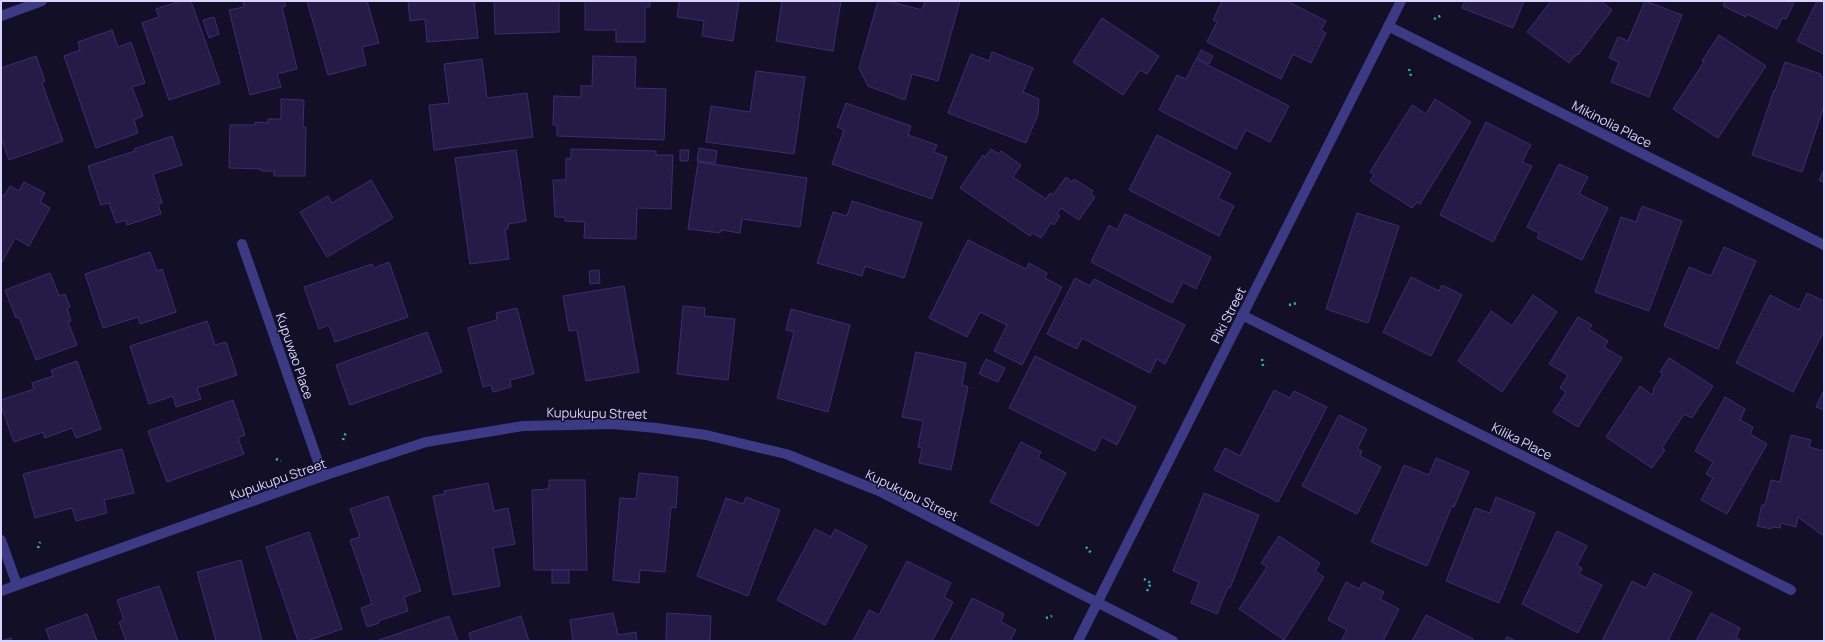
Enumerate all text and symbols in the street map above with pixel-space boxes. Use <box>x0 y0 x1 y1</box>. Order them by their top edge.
street label: Mikinolia Place <box>1569 96 1655 152</box>
street label: Piki Street <box>1206 284 1250 346</box>
street label: Kupuwao Place <box>272 310 318 402</box>
street label: Kupukupu Street <box>546 403 648 423</box>
street label: Kilika Place <box>1489 418 1556 464</box>
street label: Kupukupu Street <box>227 454 329 504</box>
street label: Kupukupu Street <box>863 465 961 525</box>

